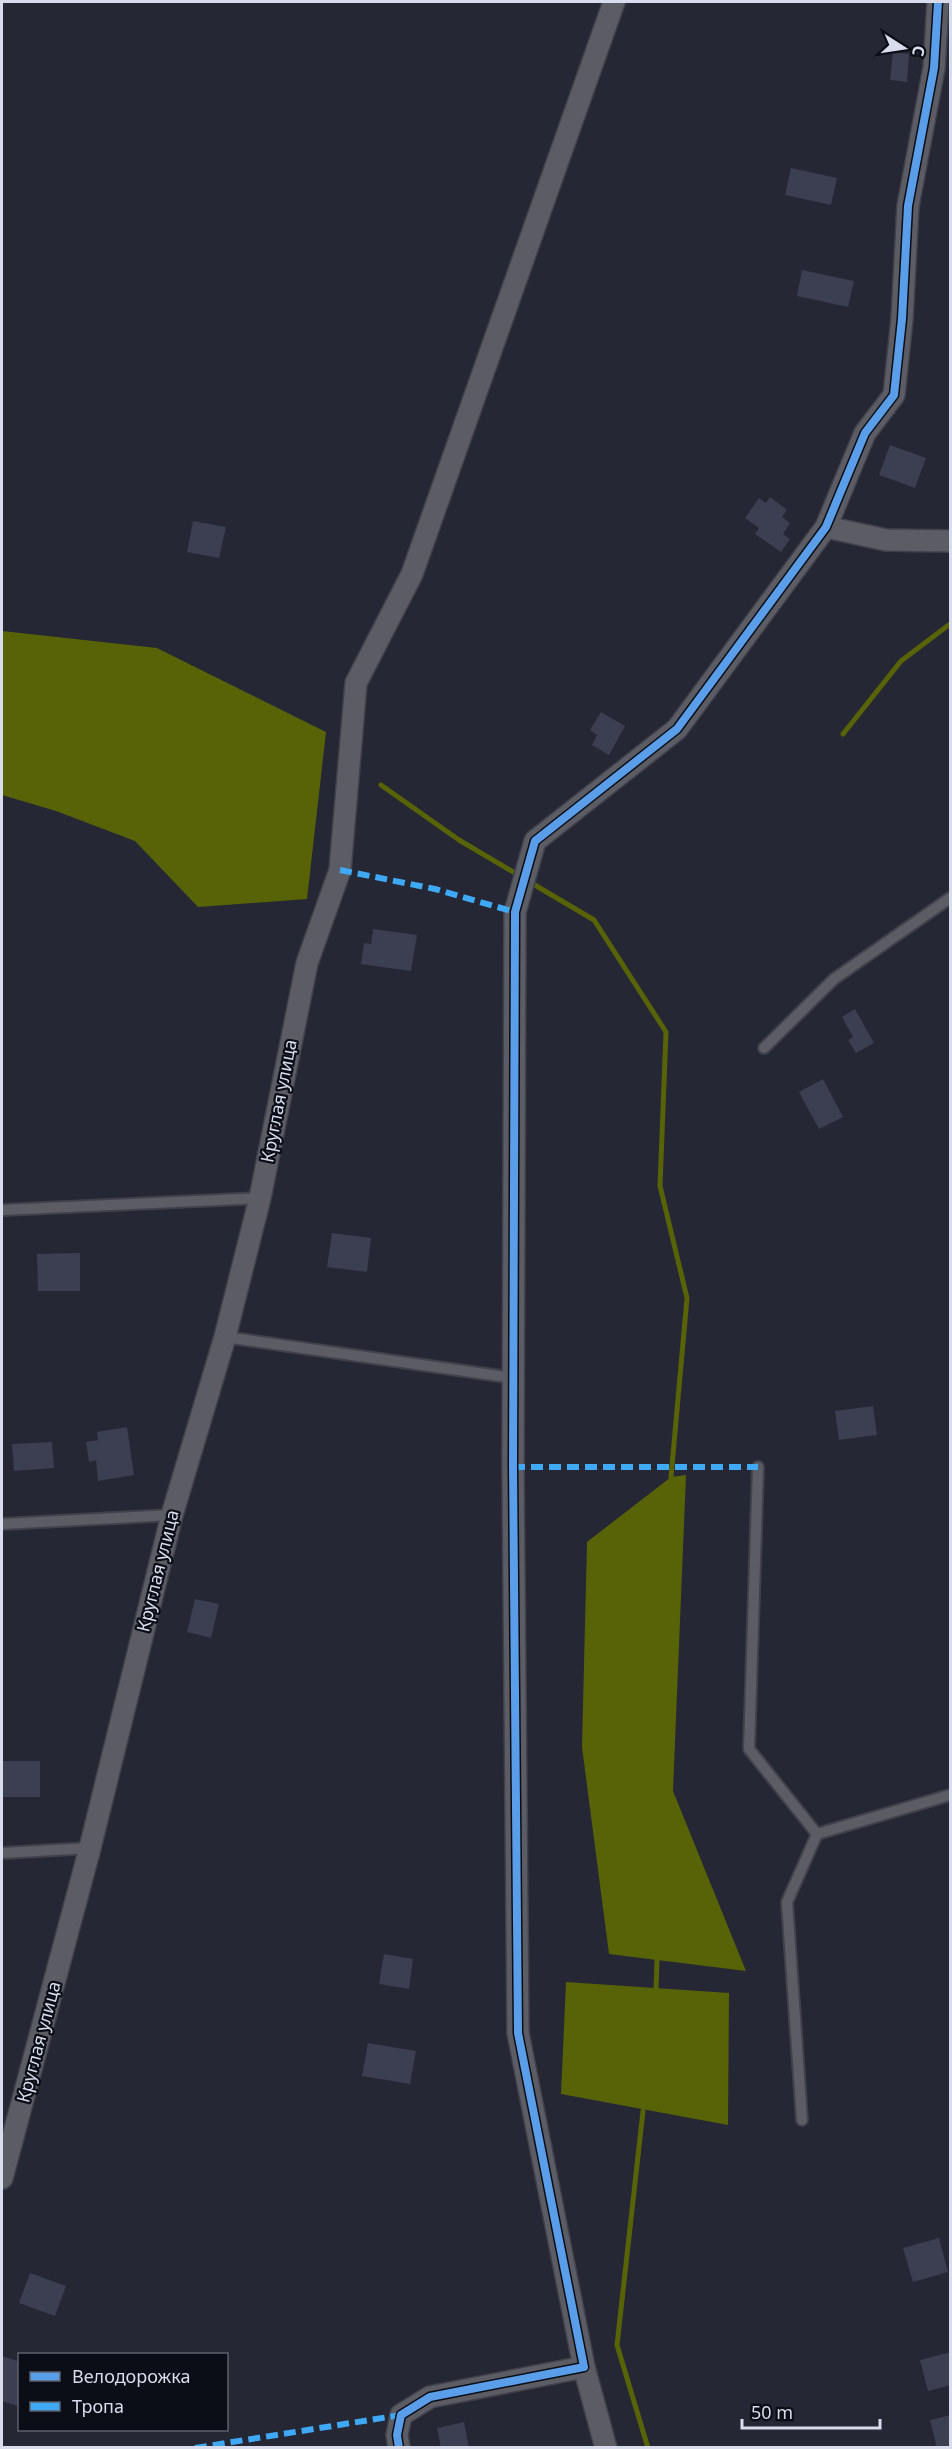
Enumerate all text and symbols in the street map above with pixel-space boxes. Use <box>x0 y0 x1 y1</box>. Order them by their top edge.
north arrow <box>874 18 934 78</box>
text: С <box>907 44 931 58</box>
street label: Круглая улица <box>254 1037 302 1164</box>
street label: Круглая улица <box>130 1507 184 1634</box>
street label: Круглая улица <box>10 1978 66 2105</box>
legend <box>18 2353 228 2431</box>
text: Велодорожка <box>72 2364 190 2388</box>
scale bar <box>742 2392 880 2430</box>
text: Тропа <box>72 2394 124 2418</box>
text: 50 m <box>751 2400 793 2424</box>

